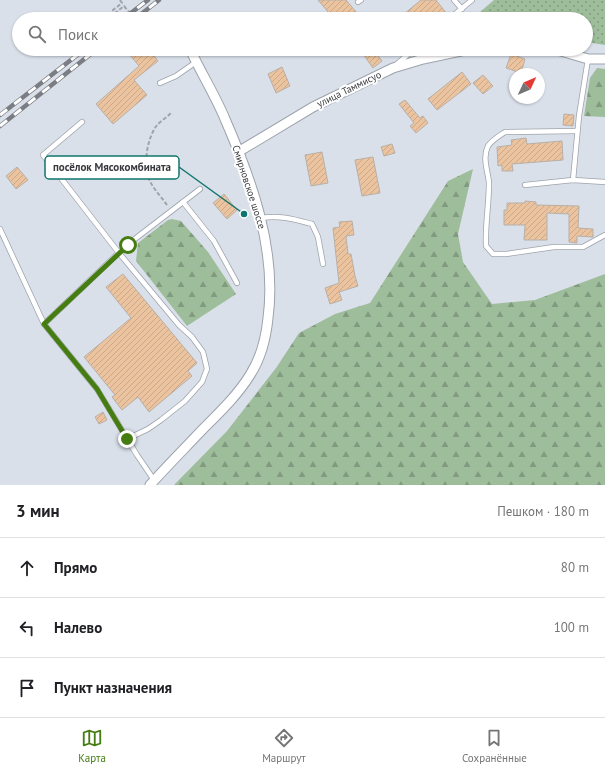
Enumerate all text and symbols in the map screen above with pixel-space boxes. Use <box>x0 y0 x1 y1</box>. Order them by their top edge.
search box <box>12 12 593 56</box>
icon: search <box>26 23 48 45</box>
text: Поиск <box>58 25 98 44</box>
street label: улица Таммисуо <box>315 68 383 110</box>
north arrow <box>509 68 545 104</box>
street label: Смирновское шоссе <box>229 143 269 231</box>
callout: посёлок Мясокомбината <box>45 156 179 179</box>
text: посёлок Мясокомбината <box>53 160 171 174</box>
route start <box>119 236 137 254</box>
route end <box>118 430 136 448</box>
text: 3 мин <box>16 500 60 522</box>
text: Пешком · 180 m <box>497 503 589 520</box>
icon: ahead <box>16 557 38 579</box>
text: Прямо <box>54 558 97 577</box>
text: 80 m <box>561 559 589 576</box>
icon: left <box>16 617 38 639</box>
text: Налево <box>54 618 102 637</box>
text: 100 m <box>554 619 589 636</box>
icon: arrive <box>16 677 38 699</box>
text: Пункт назначения <box>54 678 172 697</box>
tab: Карта <box>78 727 106 765</box>
tab: Маршрут <box>262 727 306 765</box>
tab: Сохранённые <box>462 727 527 765</box>

